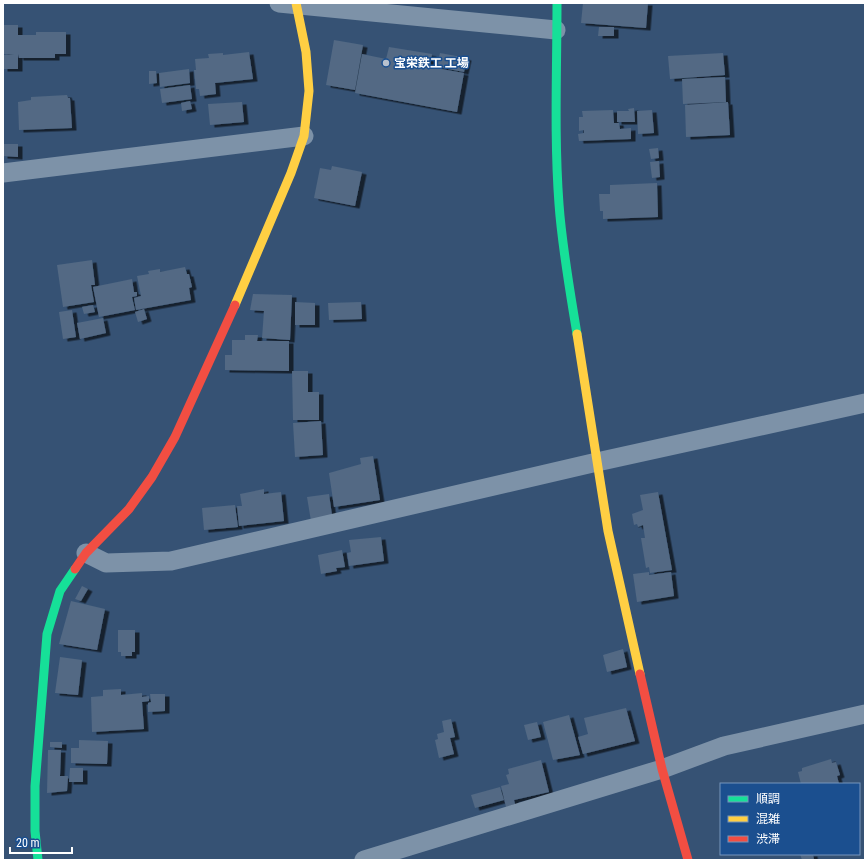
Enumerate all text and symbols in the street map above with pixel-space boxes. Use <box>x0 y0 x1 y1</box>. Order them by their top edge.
place label: 宝栄鉄工 工場 <box>394 56 469 70</box>
marker: 宝栄鉄工 工場 <box>381 58 391 68</box>
legend <box>720 783 860 855</box>
text: 順調 <box>756 792 780 806</box>
text: 混雑 <box>756 812 780 826</box>
scale bar <box>10 829 72 855</box>
text: 渋滞 <box>756 832 780 846</box>
text: 20 m <box>16 836 40 850</box>

